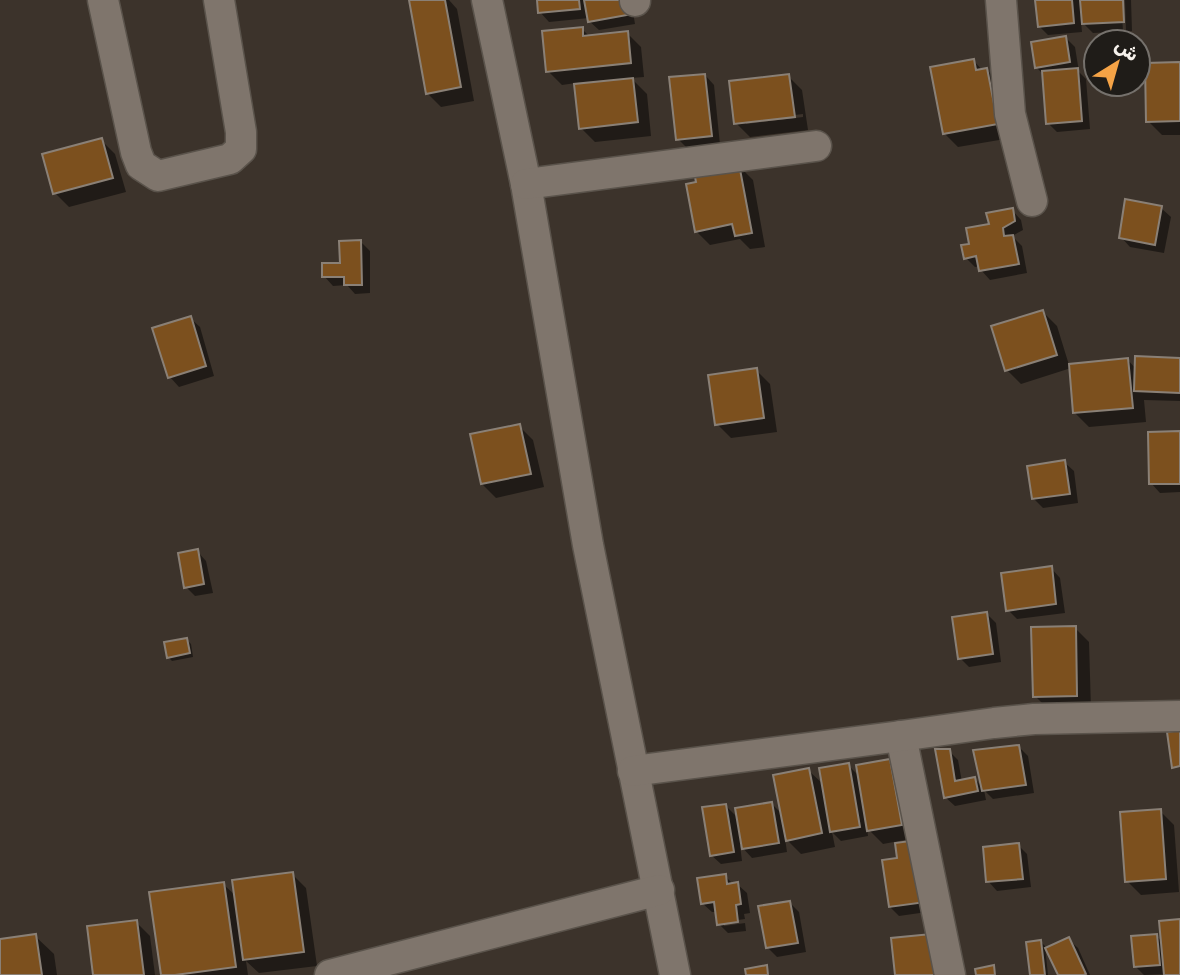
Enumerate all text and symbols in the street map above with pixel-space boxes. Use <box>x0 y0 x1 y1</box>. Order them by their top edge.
north arrow <box>1082 28 1152 98</box>
text: ش <box>1110 33 1143 66</box>

